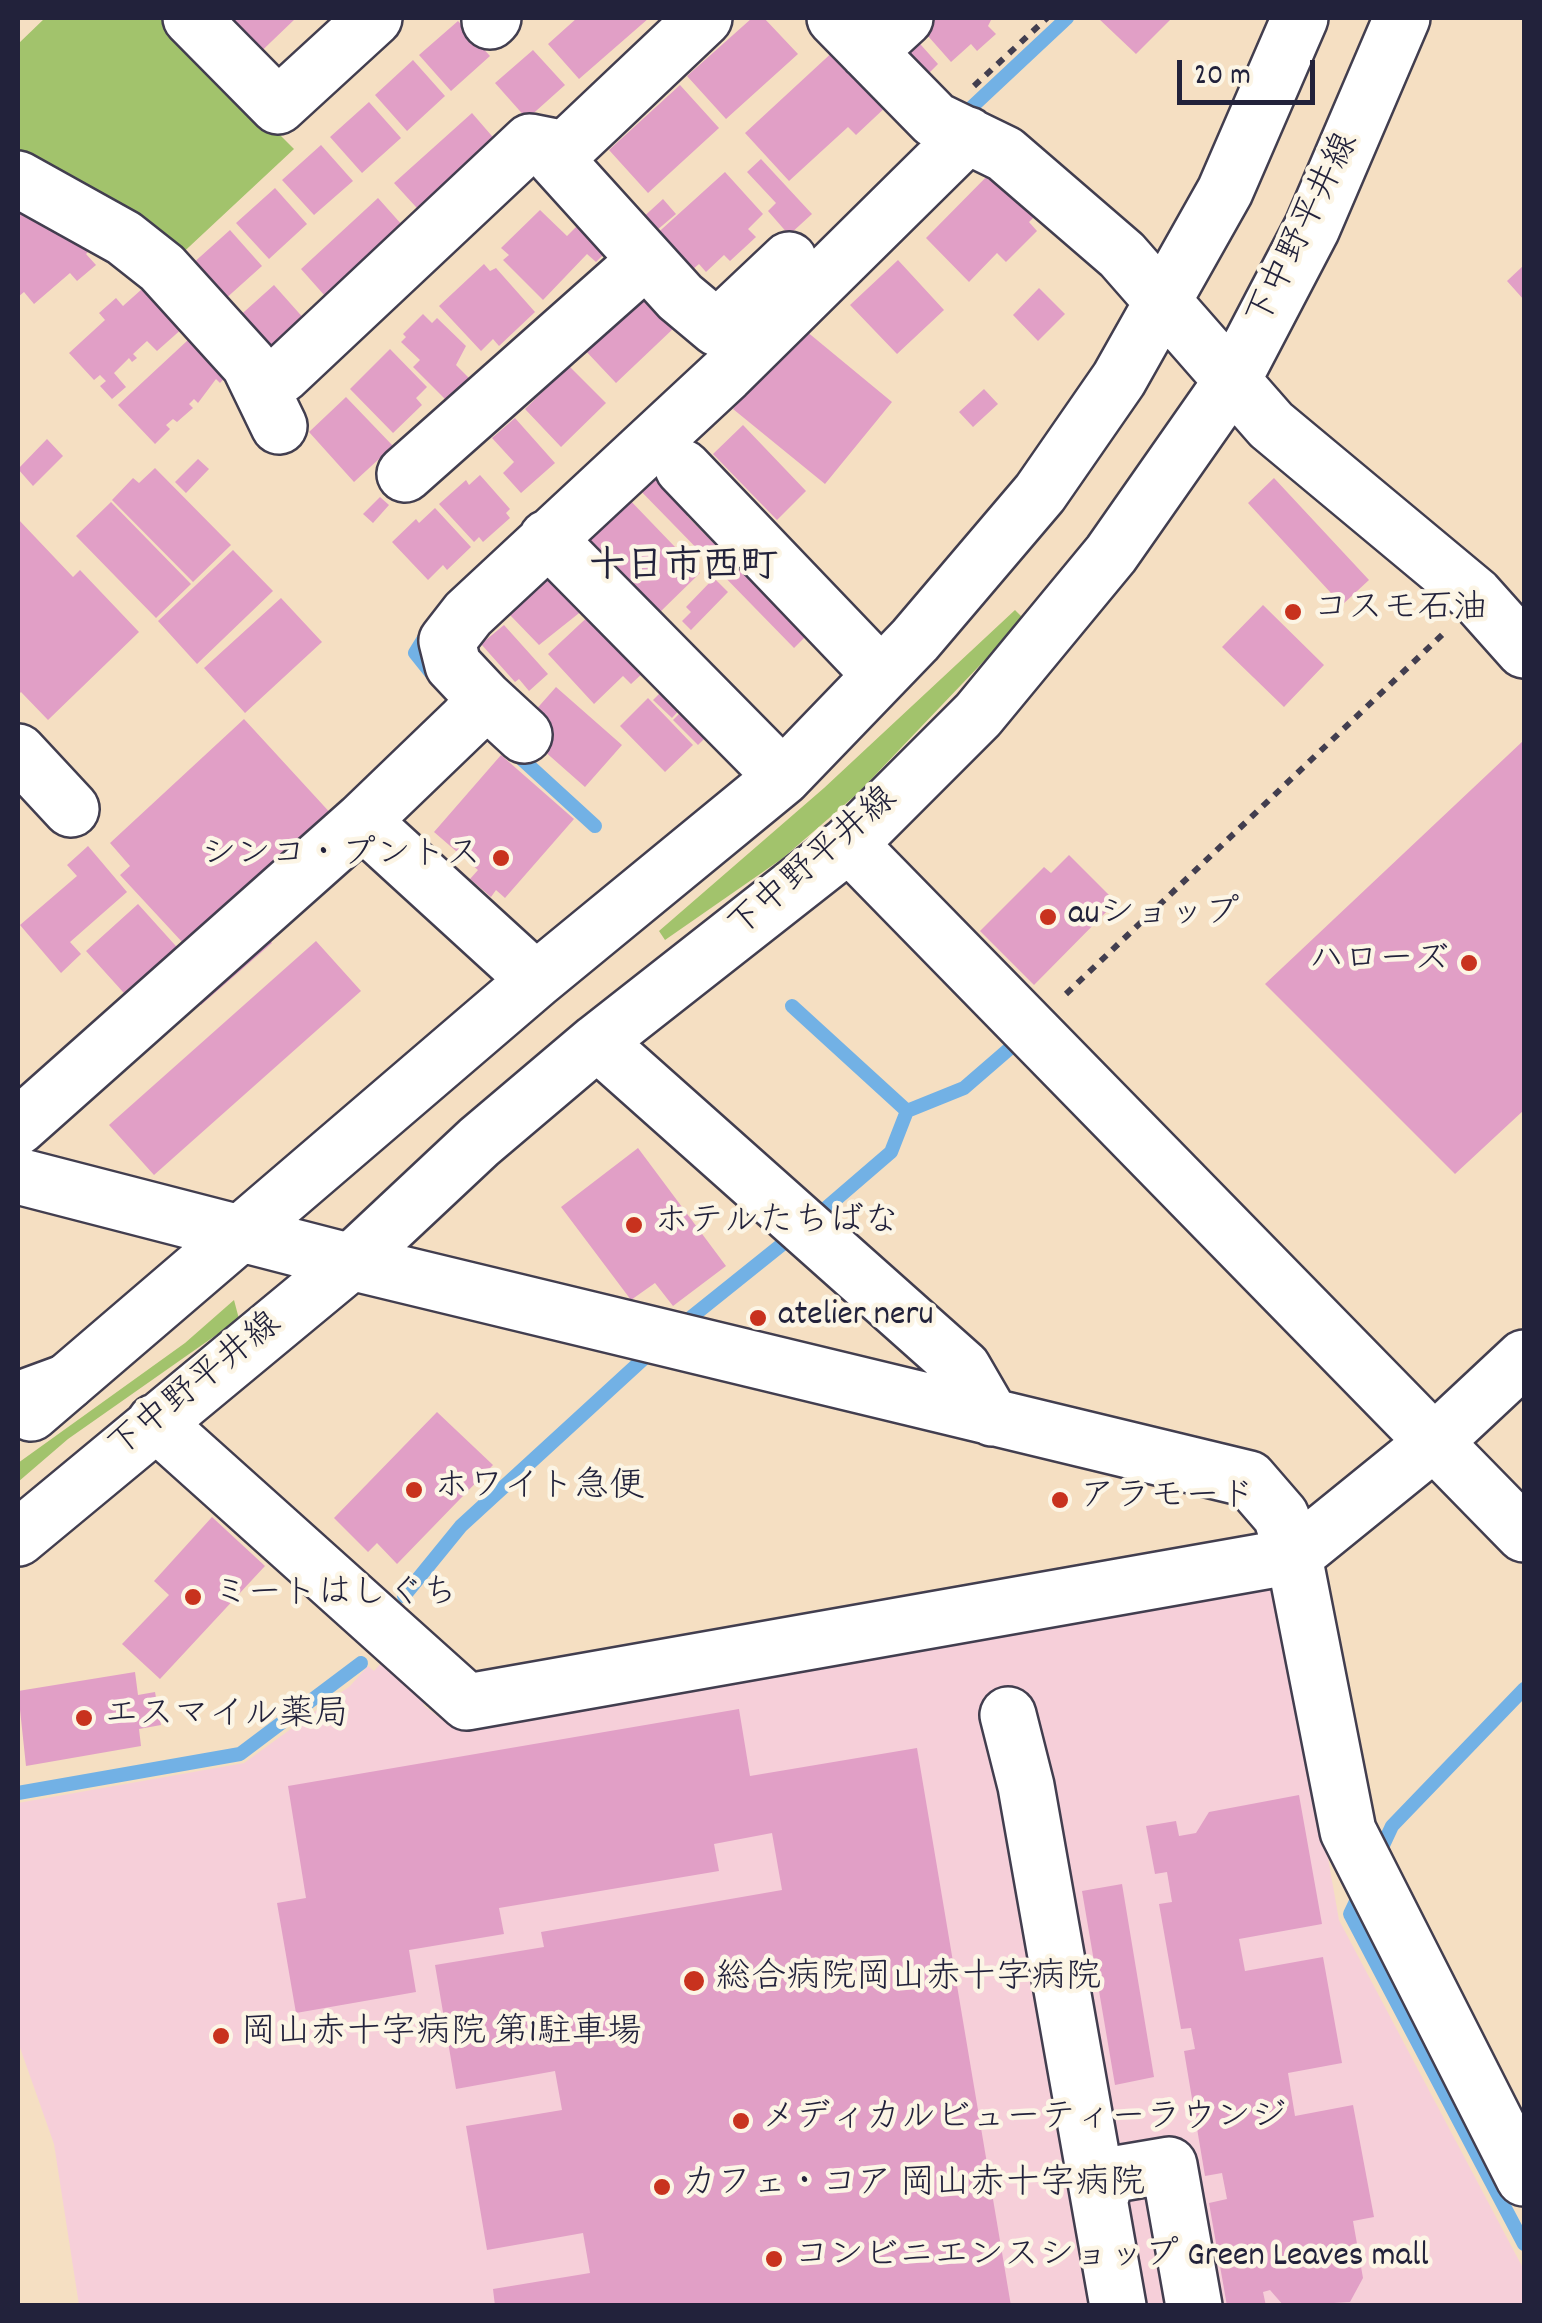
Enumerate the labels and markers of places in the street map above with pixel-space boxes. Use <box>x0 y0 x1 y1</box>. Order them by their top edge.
place label: コスモ石油 <box>1313 591 1488 633</box>
marker: コスモ石油 <box>1282 601 1304 623</box>
place label: シンコ・プントス <box>201 837 481 879</box>
marker: シンコ・プントス <box>490 847 512 869</box>
place label: auショップ <box>1068 896 1239 938</box>
marker: auショップ <box>1037 906 1059 928</box>
place label: ハローズ <box>1309 942 1449 984</box>
marker: ハローズ <box>1458 952 1480 974</box>
place label: ホテルたちばな <box>654 1204 899 1246</box>
marker: ホテルたちばな <box>623 1214 645 1236</box>
place label: atelier neru <box>778 1297 934 1339</box>
marker: atelier neru <box>747 1307 769 1329</box>
place label: ホワイト急便 <box>434 1469 644 1511</box>
marker: ホワイト急便 <box>403 1479 425 1501</box>
place label: アラモード <box>1080 1479 1255 1521</box>
marker: アラモード <box>1049 1489 1071 1511</box>
place label: ミートはしぐち <box>213 1576 457 1618</box>
marker: ミートはしぐち <box>182 1586 204 1608</box>
place label: エスマイル薬局 <box>104 1697 349 1739</box>
marker: エスマイル薬局 <box>73 1707 95 1729</box>
place label: 総合病院岡山赤十字病院 <box>716 1960 1101 2002</box>
marker: 総合病院岡山赤十字病院 <box>681 1968 707 1994</box>
place label: 岡山赤十字病院 第1駐車場 <box>241 2015 642 2057</box>
marker: 岡山赤十字病院 第1駐車場 <box>210 2025 232 2047</box>
place label: メディカルビューティーラウンジ <box>761 2100 1286 2142</box>
marker: メディカルビューティーラウンジ <box>730 2110 752 2132</box>
place label: カフェ・コア 岡山赤十字病院 <box>682 2166 1145 2208</box>
marker: カフェ・コア 岡山赤十字病院 <box>651 2176 673 2198</box>
place label: コンビニエンスショップ Green Leaves mall <box>794 2238 1429 2280</box>
marker: コンビニエンスショップ Green Leaves mall <box>763 2248 785 2270</box>

